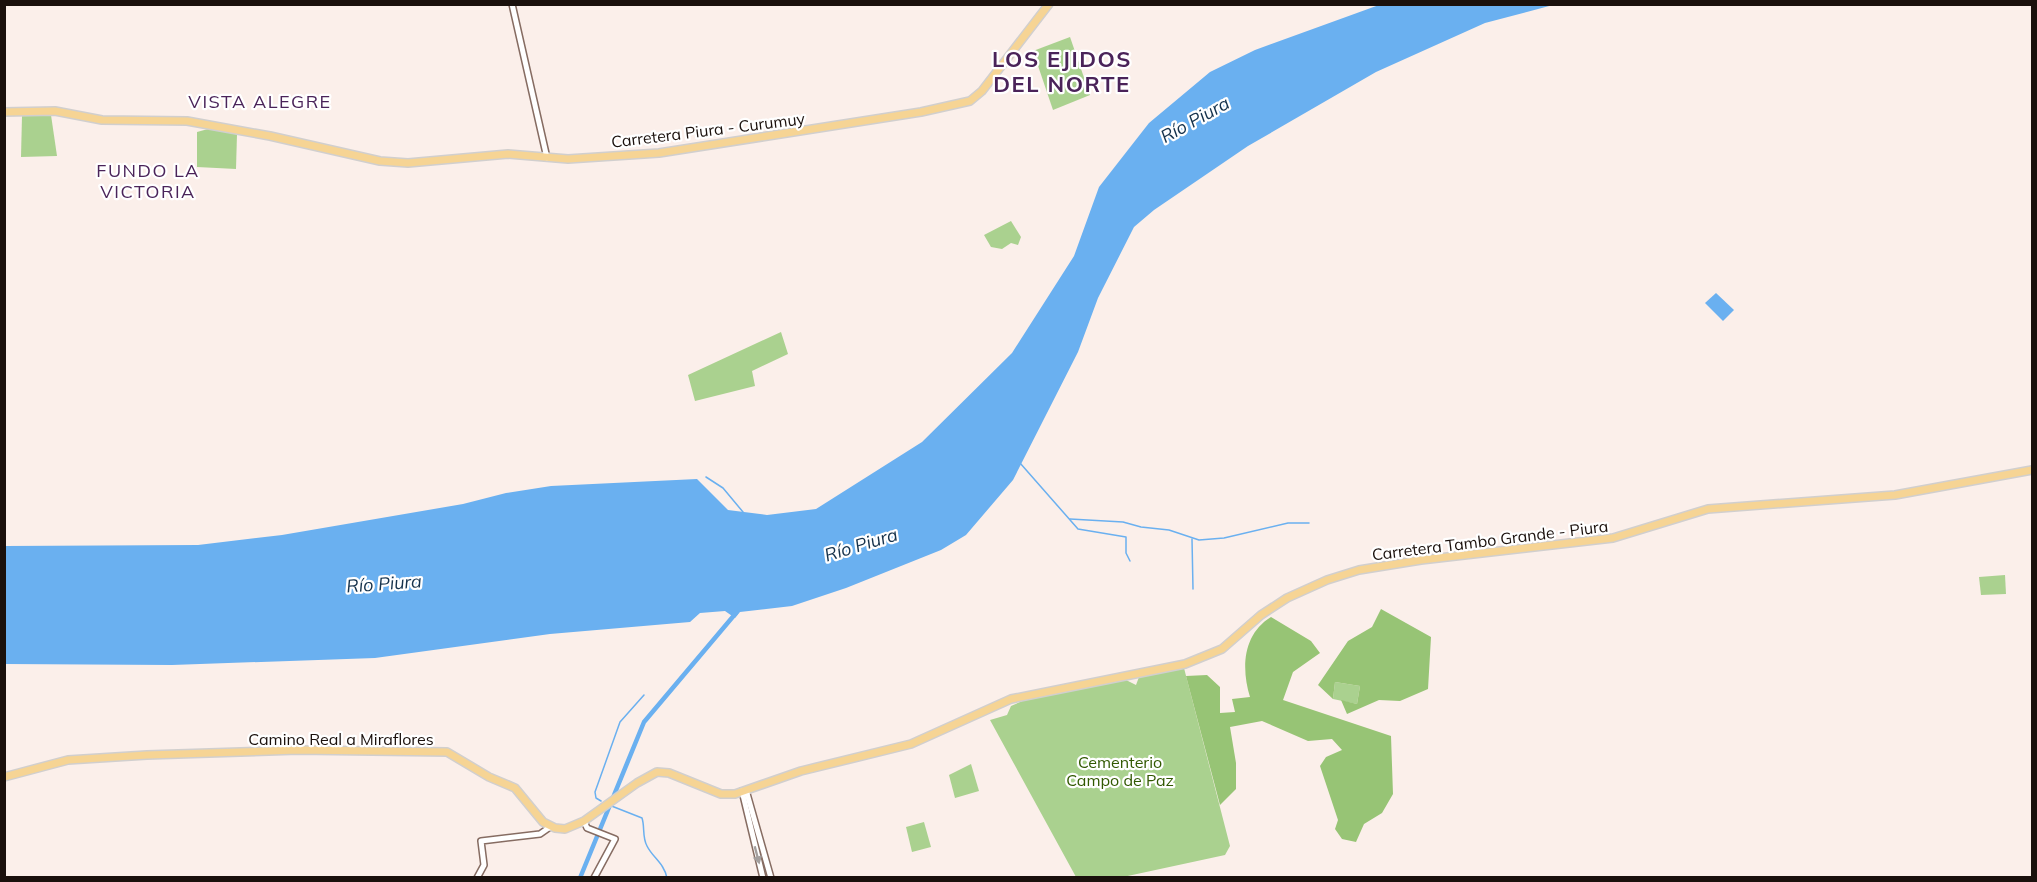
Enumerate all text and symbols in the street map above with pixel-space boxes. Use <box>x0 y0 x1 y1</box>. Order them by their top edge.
district label: LOS EJIDOS DEL NORTE <box>992 45 1132 98</box>
district label: VISTA ALEGRE <box>188 90 332 113</box>
water label: Río Piura <box>1156 91 1233 148</box>
street label: Carretera Piura - Curumuy <box>610 108 806 152</box>
district label: FUNDO LA VICTORIA <box>96 159 200 203</box>
street label: Carretera Tambo Grande - Piura <box>1371 516 1609 564</box>
water label: Río Piura <box>821 522 900 567</box>
water label: Río Piura <box>346 569 423 598</box>
street label: Camino Real a Miraflores <box>248 729 434 749</box>
park label: Cementerio Campo de Paz <box>1066 752 1174 790</box>
one-way arrow <box>753 846 762 864</box>

